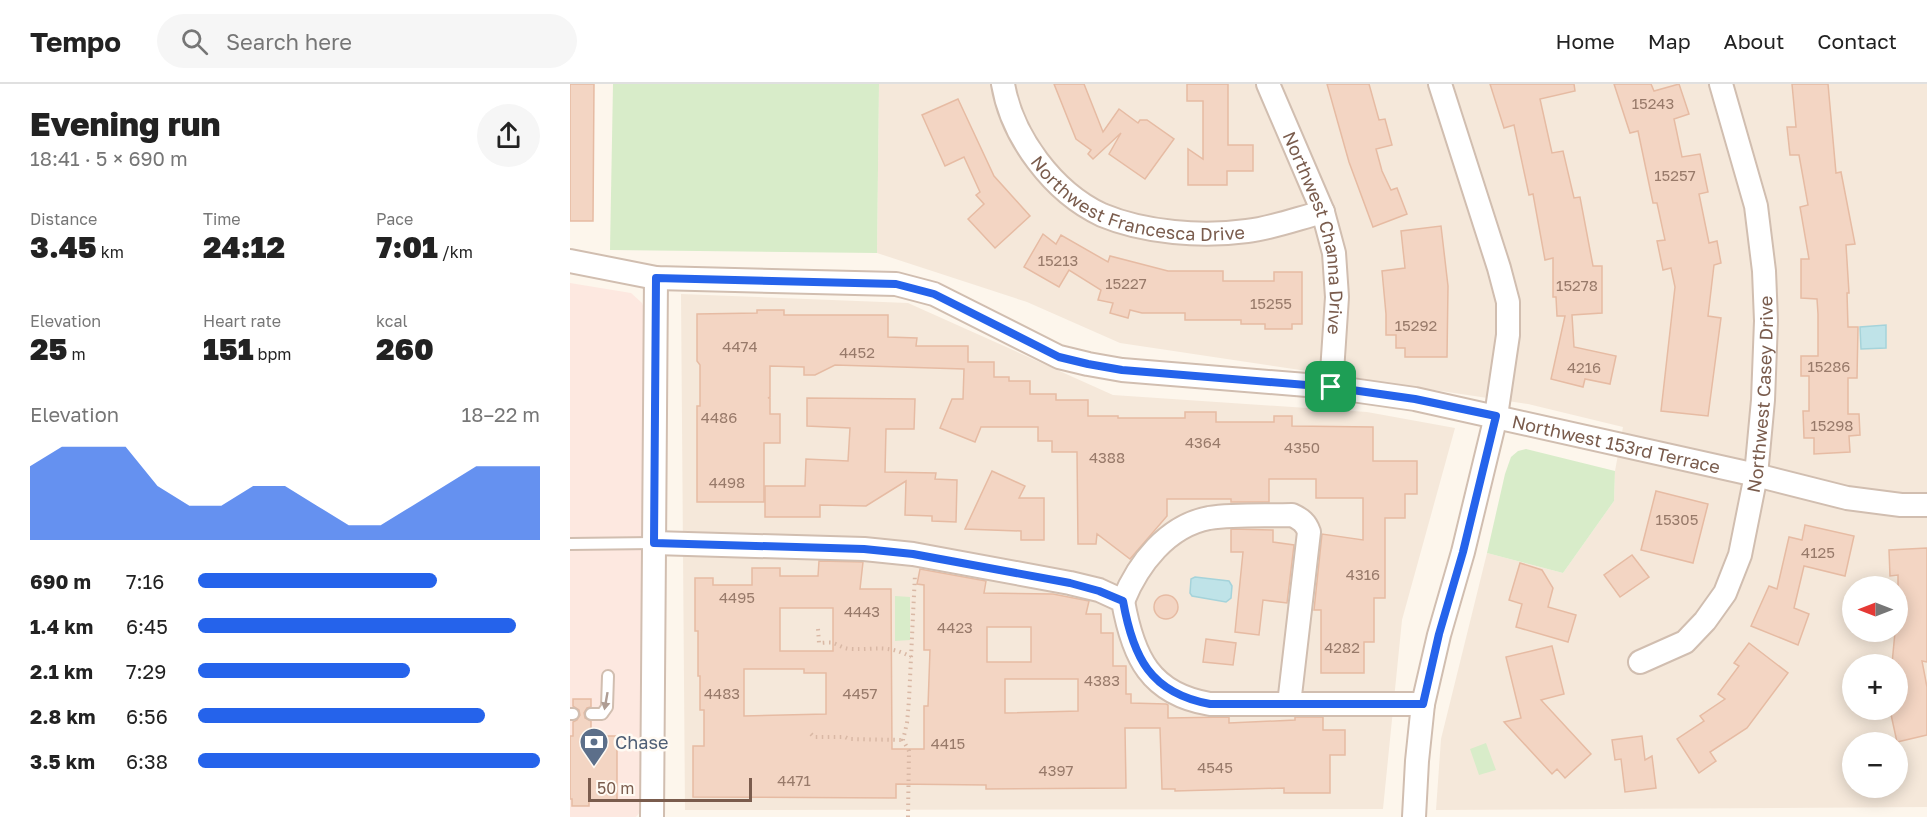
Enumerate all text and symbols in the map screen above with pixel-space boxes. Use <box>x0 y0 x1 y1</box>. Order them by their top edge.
search box <box>157 14 577 68</box>
text: Tempo <box>30 25 121 58</box>
icon: search <box>178 25 211 58</box>
text: Search here <box>226 28 352 55</box>
text: Home <box>1555 28 1615 54</box>
text: Map <box>1648 28 1691 54</box>
text: About <box>1724 28 1784 54</box>
text: Contact <box>1817 28 1897 54</box>
house number: 15243 <box>1632 94 1674 112</box>
text: Evening run <box>30 104 221 143</box>
button: share <box>477 104 540 167</box>
street label: Northwest Channa Drive <box>1279 128 1348 335</box>
text: 18:41 · 5 × 690 m <box>30 146 188 170</box>
street label: Northwest Francesca Drive <box>1026 151 1246 245</box>
house number: 15257 <box>1654 166 1696 184</box>
text: Distance <box>30 209 97 229</box>
text: Time <box>203 209 241 229</box>
text: Pace <box>376 209 413 229</box>
text: 3.45 <box>30 229 97 265</box>
text: 24:12 <box>203 229 285 265</box>
text: 7:01 <box>376 229 438 265</box>
text: km <box>97 242 124 262</box>
text: /km <box>438 242 473 262</box>
house number: 15213 <box>1038 251 1078 269</box>
house number: 15227 <box>1105 274 1147 292</box>
house number: 15278 <box>1556 276 1598 294</box>
house number: 15255 <box>1250 294 1292 312</box>
street label: Northwest Casey Drive <box>1742 295 1777 495</box>
text: Elevation <box>30 311 101 331</box>
text: Heart rate <box>203 311 281 331</box>
text: kcal <box>376 311 408 331</box>
house number: 15292 <box>1395 316 1437 334</box>
text: 25 <box>30 331 68 367</box>
text: 151 <box>203 331 254 367</box>
text: 260 <box>376 331 434 367</box>
house number: 4474 <box>722 337 758 355</box>
house number: 4452 <box>839 343 875 361</box>
text: m <box>68 344 86 364</box>
text: bpm <box>254 344 291 364</box>
house number: 15286 <box>1808 357 1850 375</box>
house number: 4216 <box>1567 358 1601 376</box>
pin <box>1305 361 1356 412</box>
icon: arrive <box>1314 370 1347 403</box>
text: Elevation <box>30 402 119 426</box>
text: 18–22 m <box>462 402 540 426</box>
house number: 4486 <box>701 408 737 426</box>
street label: Northwest 153rd Terrace <box>1510 410 1722 478</box>
house number: 15298 <box>1811 416 1853 434</box>
house number: 4364 <box>1185 433 1221 451</box>
house number: 4350 <box>1284 438 1320 456</box>
house number: 4388 <box>1089 448 1125 466</box>
house number: 4498 <box>709 473 745 491</box>
house number: 15305 <box>1656 510 1698 528</box>
house number: 4125 <box>1801 543 1835 561</box>
house number: 4316 <box>1346 565 1380 583</box>
text: 690 m <box>30 569 91 593</box>
text: 7:16 <box>126 569 164 593</box>
north arrow <box>1842 576 1908 642</box>
map controls <box>1842 576 1908 798</box>
house number: 4495 <box>719 588 755 606</box>
house number: 4443 <box>844 602 880 620</box>
text: 1.4 km <box>30 614 93 638</box>
text: 6:45 <box>126 614 168 638</box>
house number: 4423 <box>937 618 973 636</box>
house number: 4282 <box>1324 638 1360 656</box>
button: + <box>1842 654 1908 720</box>
text: 2.1 km <box>30 659 93 683</box>
text: 7:29 <box>126 659 166 683</box>
house number: 4383 <box>1084 671 1120 689</box>
house number: 4483 <box>704 684 740 702</box>
house number: 4457 <box>843 684 878 702</box>
one-way arrow <box>601 692 610 711</box>
text: 2.8 km <box>30 704 96 728</box>
text: 6:56 <box>126 704 168 728</box>
bank icon: Chase <box>578 726 610 768</box>
place label: Chase <box>615 731 668 753</box>
button: − <box>1842 732 1908 798</box>
house number: 4415 <box>931 734 965 752</box>
text: 3.5 km <box>30 749 95 773</box>
text: 6:38 <box>126 749 168 773</box>
house number: 4545 <box>1197 758 1233 776</box>
house number: 4397 <box>1039 761 1074 779</box>
house number: 4471 <box>777 771 811 789</box>
scale bar <box>588 775 752 802</box>
text: 50 m <box>597 778 634 798</box>

